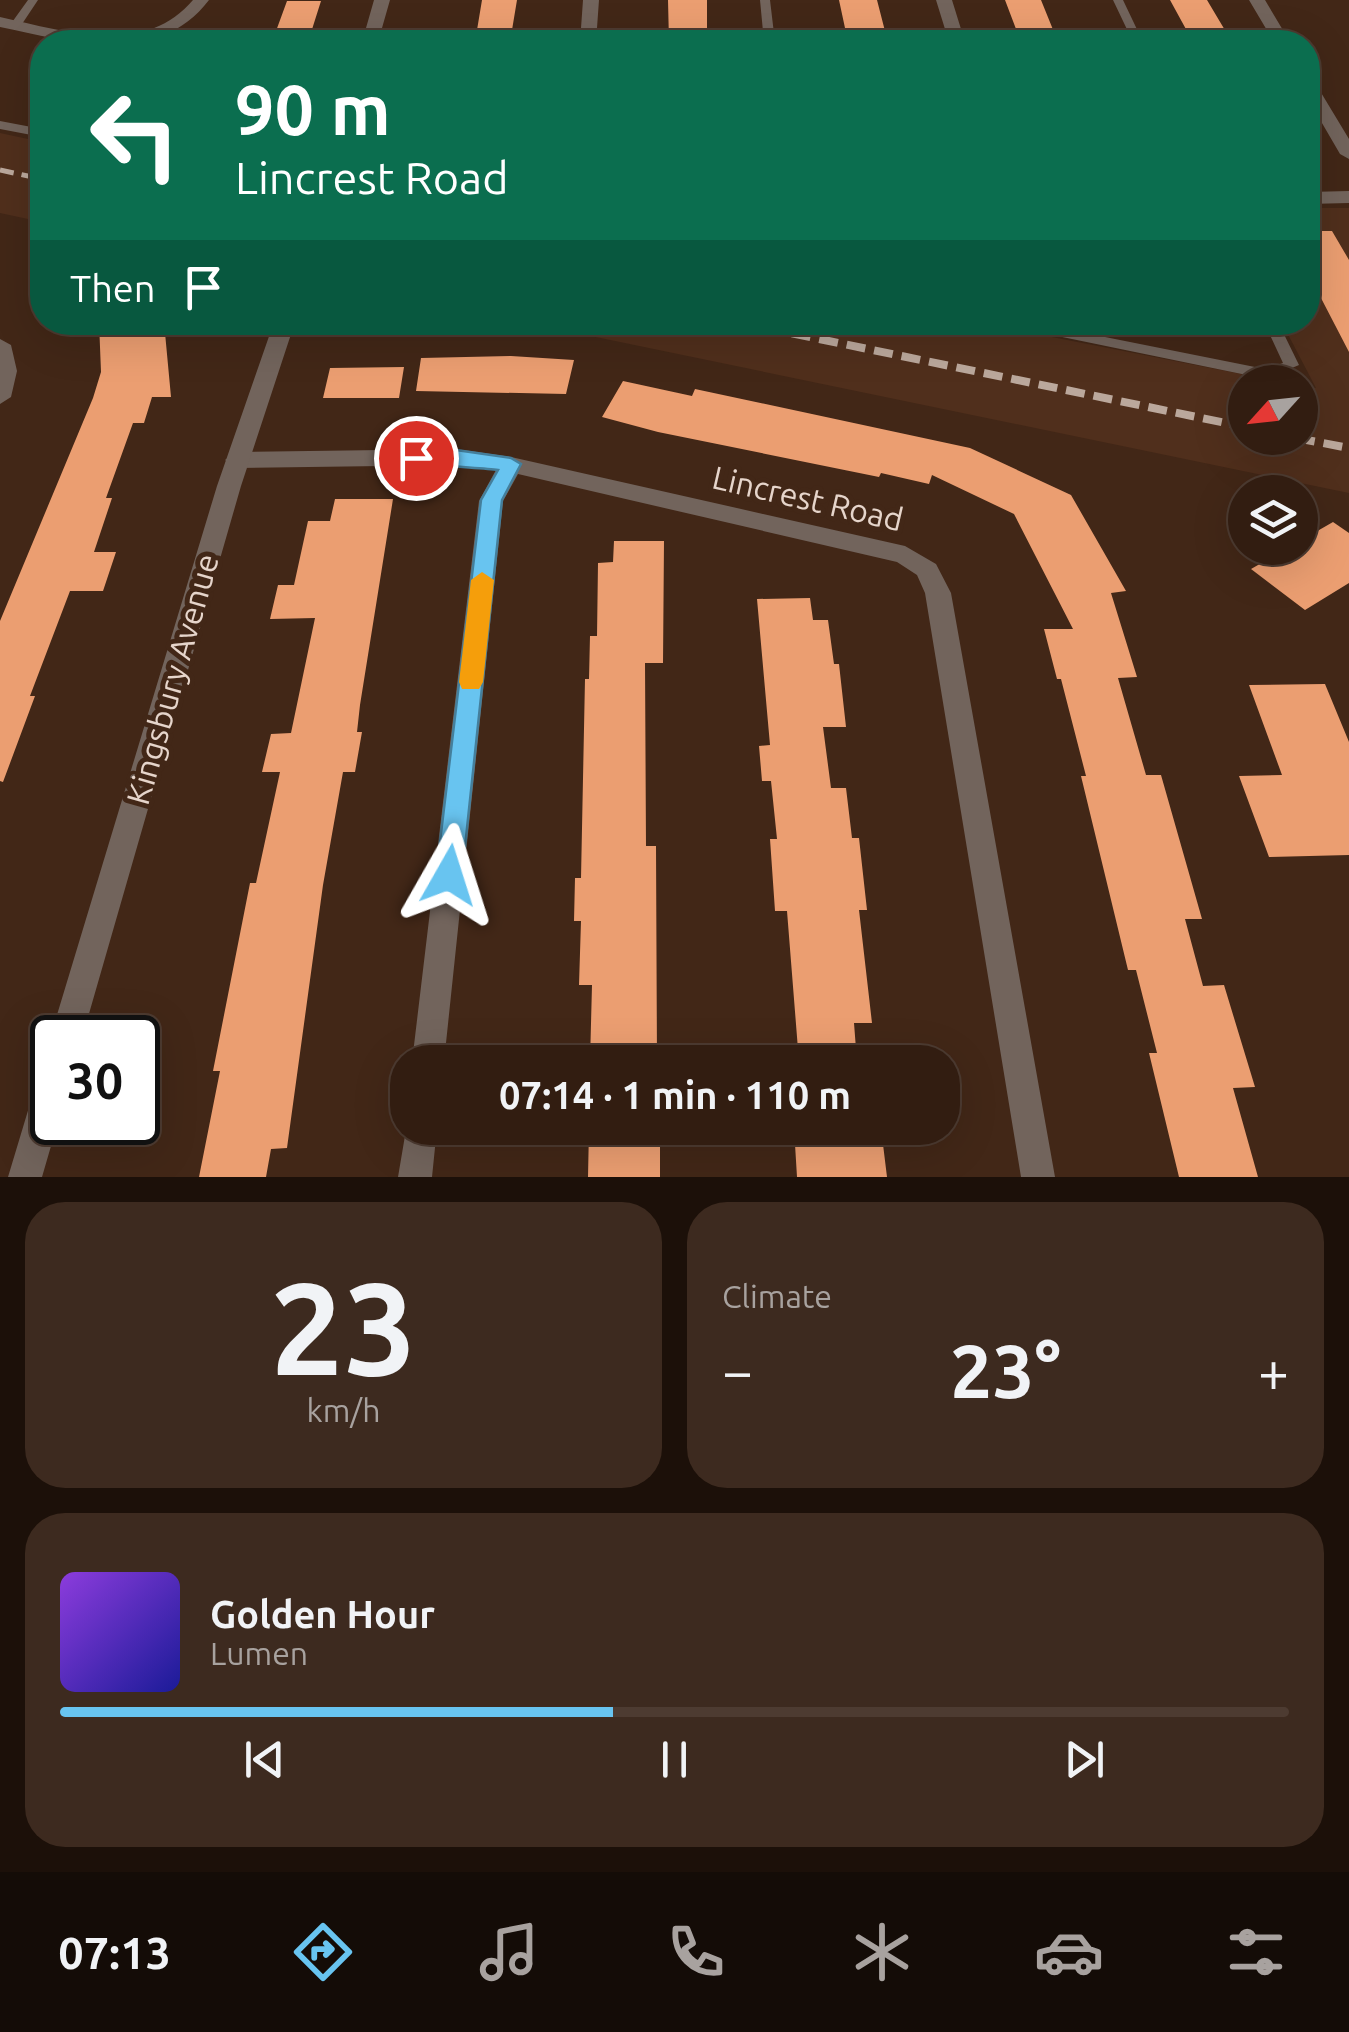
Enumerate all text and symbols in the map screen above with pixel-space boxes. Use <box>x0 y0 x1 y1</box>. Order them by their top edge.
icon: left <box>70 70 200 200</box>
text: 90 m <box>235 70 391 148</box>
text: Lincrest Road <box>235 152 509 203</box>
icon: arrive <box>176 260 231 315</box>
text: Then <box>70 267 156 309</box>
north arrow <box>1228 365 1318 455</box>
map controls <box>1228 365 1318 565</box>
pin <box>374 416 459 501</box>
icon: arrive <box>389 431 444 486</box>
street label: Lincrest Road <box>709 459 907 537</box>
button: layers <box>1228 475 1318 565</box>
street label: Kingsbury Avenue <box>119 550 225 808</box>
position arrow <box>397 823 501 927</box>
speed limit sign: 30 <box>30 1015 160 1145</box>
text: 07:14 · 1 min · 110 m <box>499 1074 851 1116</box>
text: 23 <box>270 1254 417 1400</box>
text: Climate <box>722 1278 832 1314</box>
text: 23° <box>950 1328 1061 1412</box>
text: − <box>722 1340 753 1401</box>
text: + <box>1258 1340 1289 1401</box>
text: km/h <box>307 1392 380 1428</box>
text: Golden Hour <box>210 1593 435 1635</box>
text: Lumen <box>210 1635 308 1671</box>
icon: previous <box>237 1732 292 1787</box>
icon: pause <box>647 1732 702 1787</box>
icon: next <box>1057 1732 1112 1787</box>
icon: directions <box>288 1917 358 1987</box>
icon: music <box>474 1917 544 1987</box>
icon: phone <box>661 1917 731 1987</box>
icon: climate <box>847 1917 917 1987</box>
icon: car <box>1034 1917 1104 1987</box>
icon: filters <box>1221 1917 1291 1987</box>
text: 07:13 <box>58 1927 171 1978</box>

